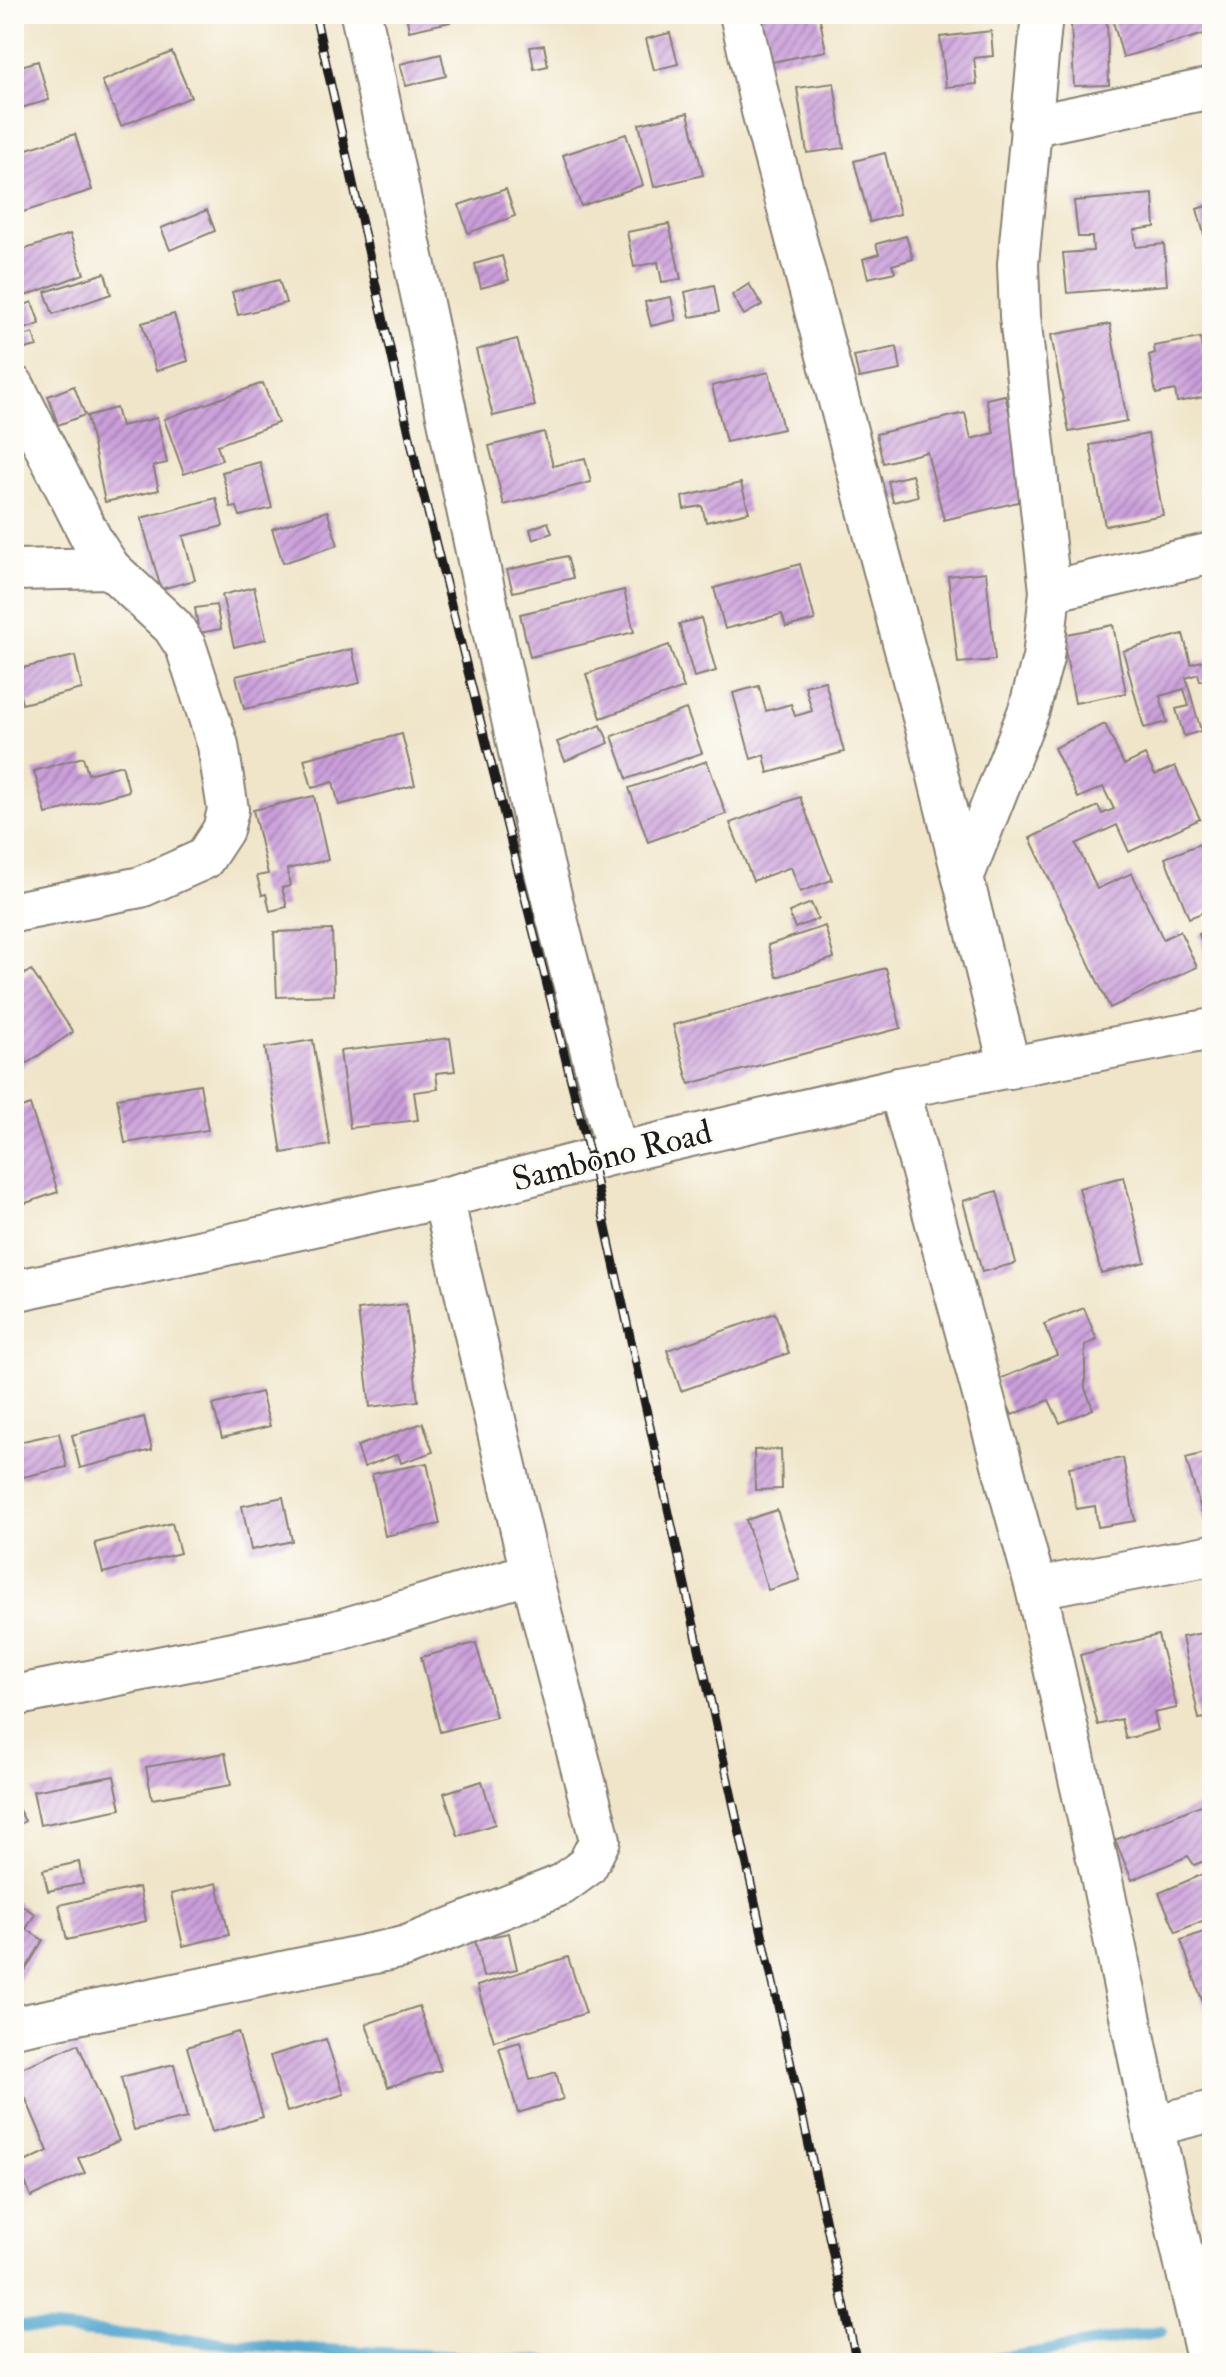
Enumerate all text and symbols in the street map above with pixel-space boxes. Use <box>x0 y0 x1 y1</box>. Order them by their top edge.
street label: Sambono Road <box>508 1110 717 1202</box>

